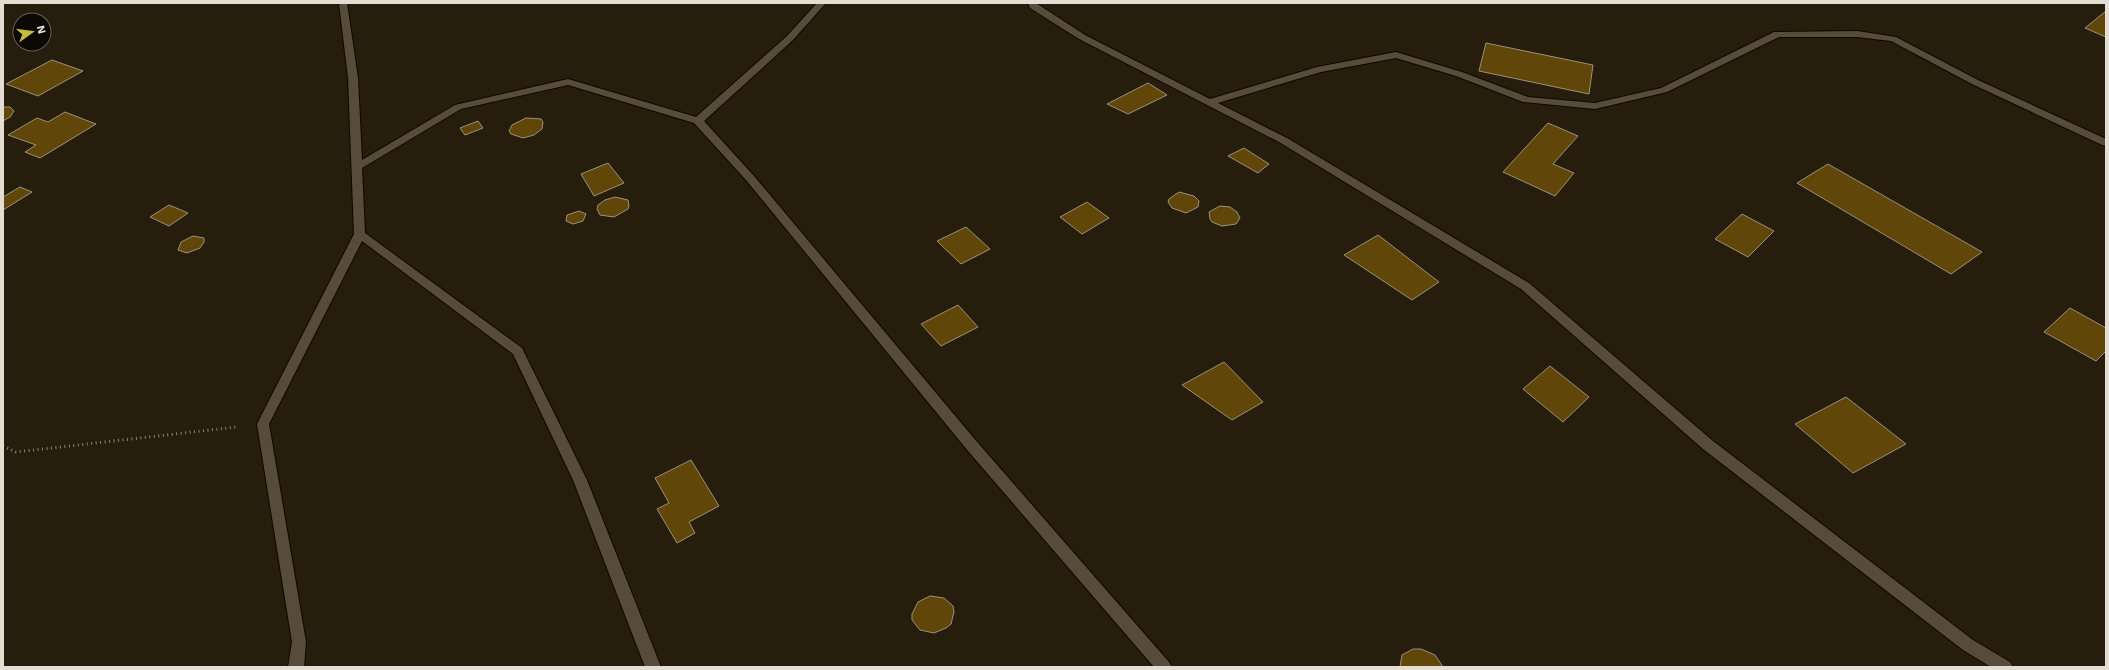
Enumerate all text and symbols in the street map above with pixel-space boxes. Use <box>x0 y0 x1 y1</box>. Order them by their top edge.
north arrow <box>12 12 52 52</box>
text: N <box>34 24 49 35</box>

